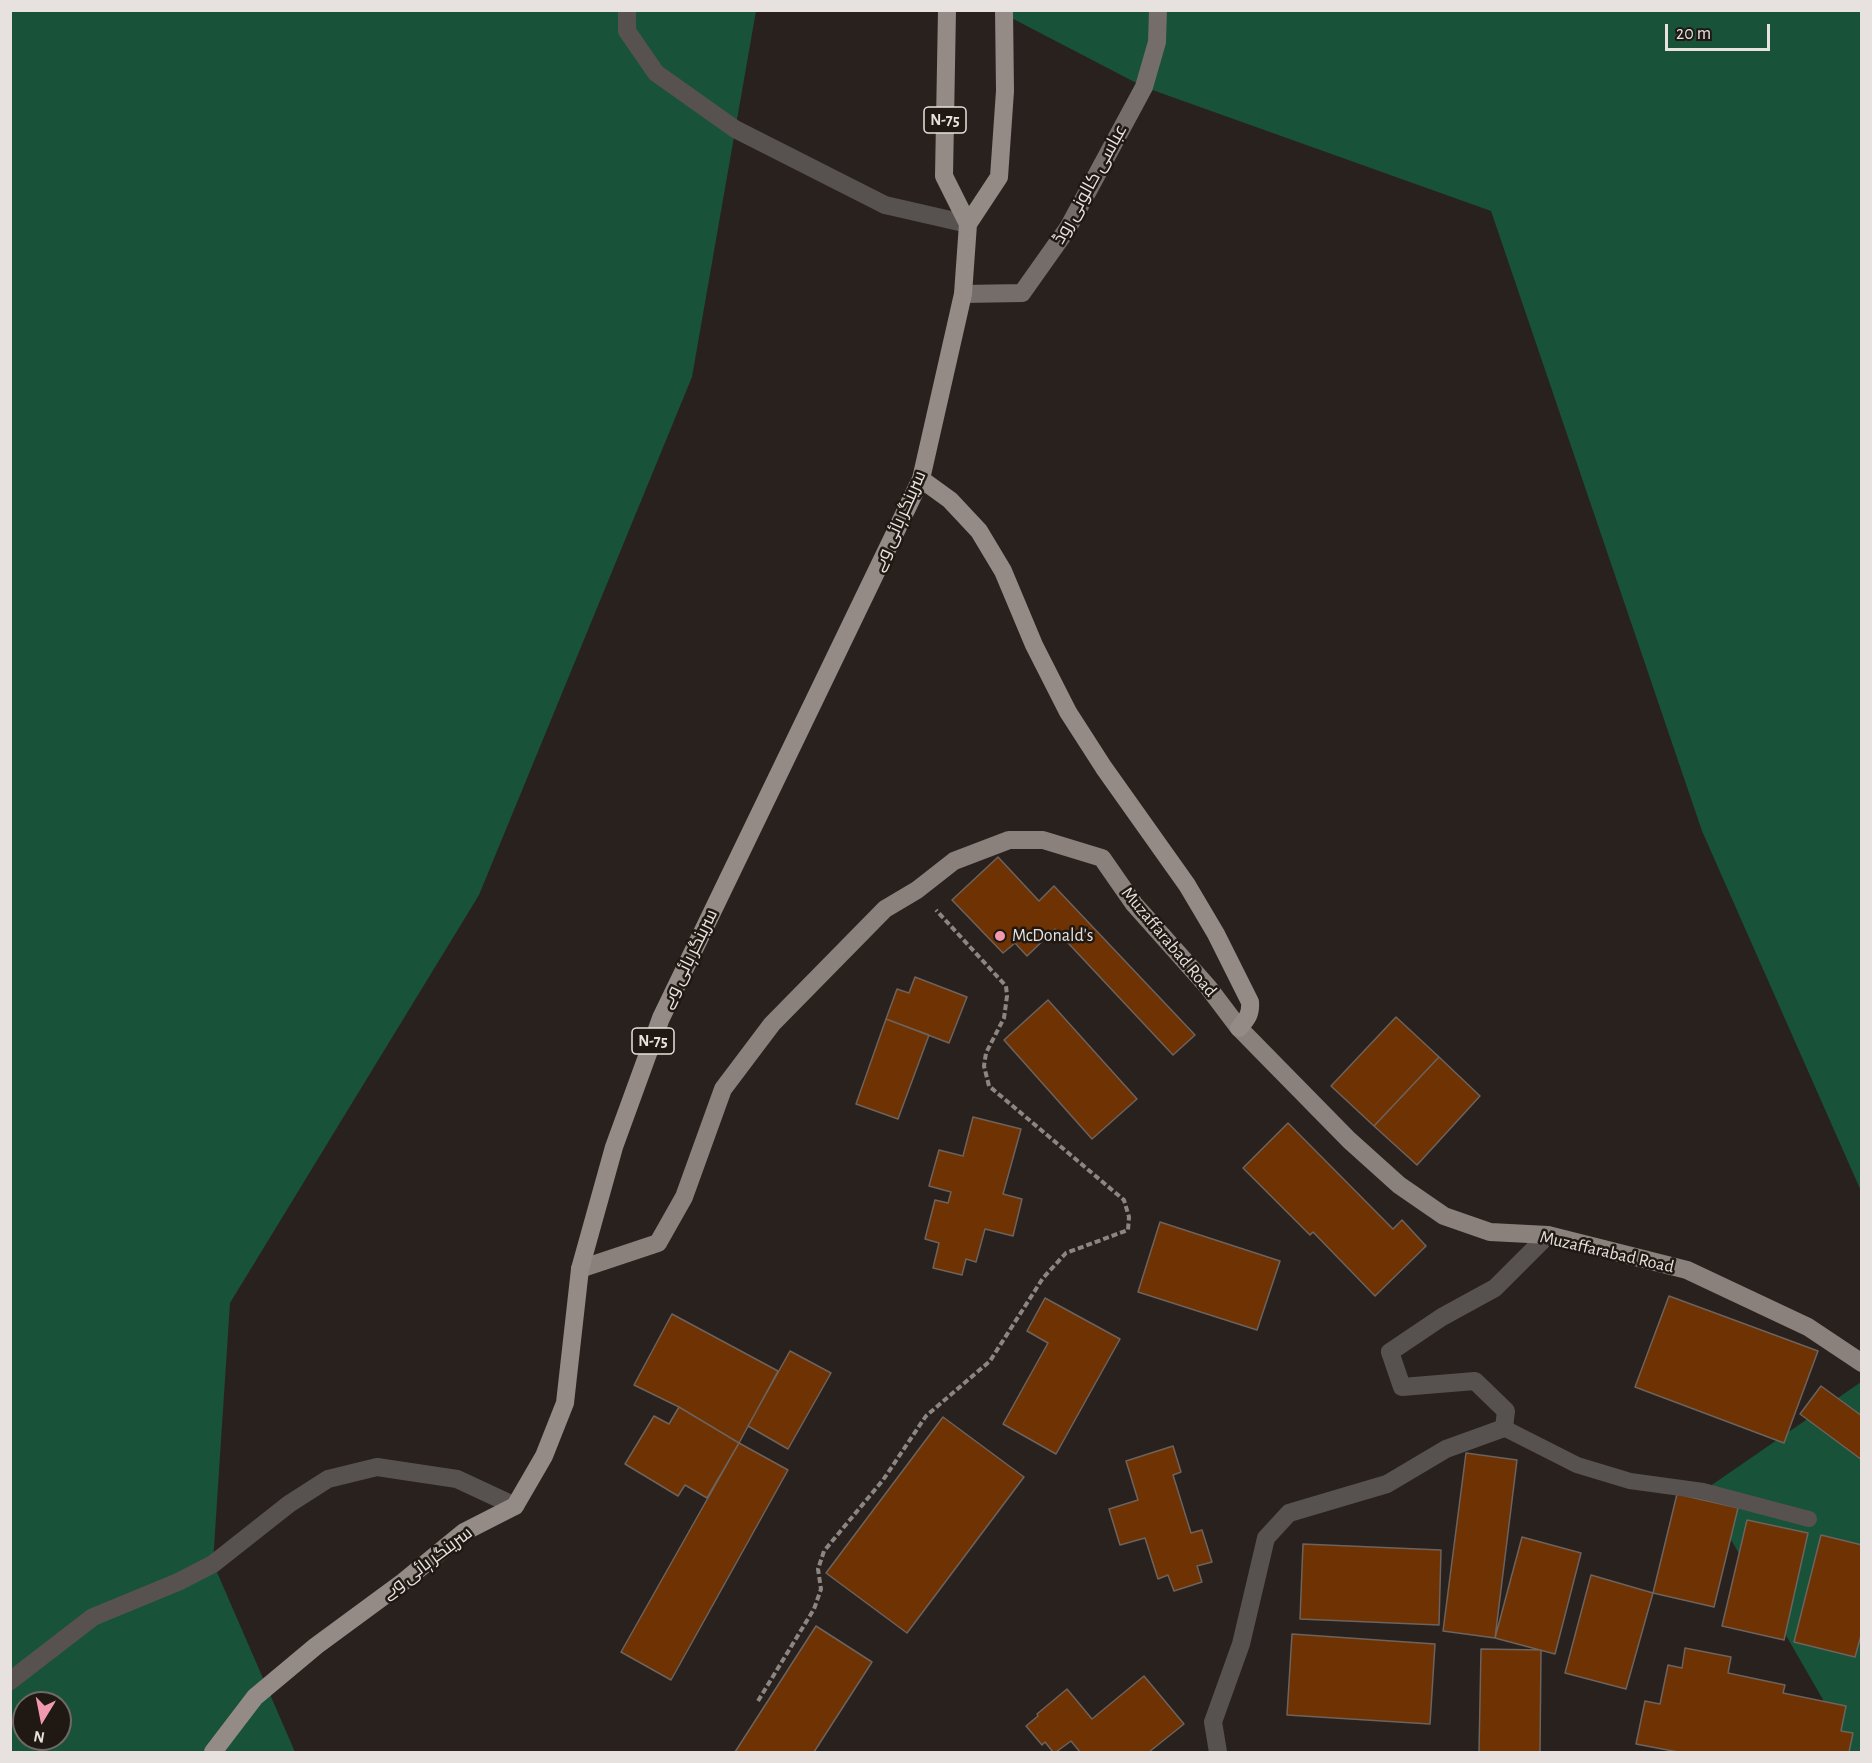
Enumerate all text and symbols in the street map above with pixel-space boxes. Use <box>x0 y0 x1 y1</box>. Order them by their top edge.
scale bar <box>1668 12 1773 50</box>
text: 20 m <box>1676 25 1711 43</box>
road number: N-75 <box>924 107 966 133</box>
street label: عباسی کالونی روڈ <box>1048 120 1132 248</box>
street label: سرینگر ہائی وے <box>867 467 931 575</box>
street label: Muzaffarabad Road <box>1117 883 1221 1001</box>
street label: سرینگر ہائی وے <box>656 906 722 1012</box>
place label: McDonald's <box>1012 925 1094 947</box>
marker: McDonald's <box>993 929 1007 943</box>
road number: N-75 <box>632 1028 674 1054</box>
street label: Muzaffarabad Road <box>1538 1226 1676 1278</box>
street label: سرینگر ہائی وے <box>377 1522 477 1604</box>
north arrow <box>12 1691 72 1751</box>
text: N <box>32 1728 46 1746</box>

